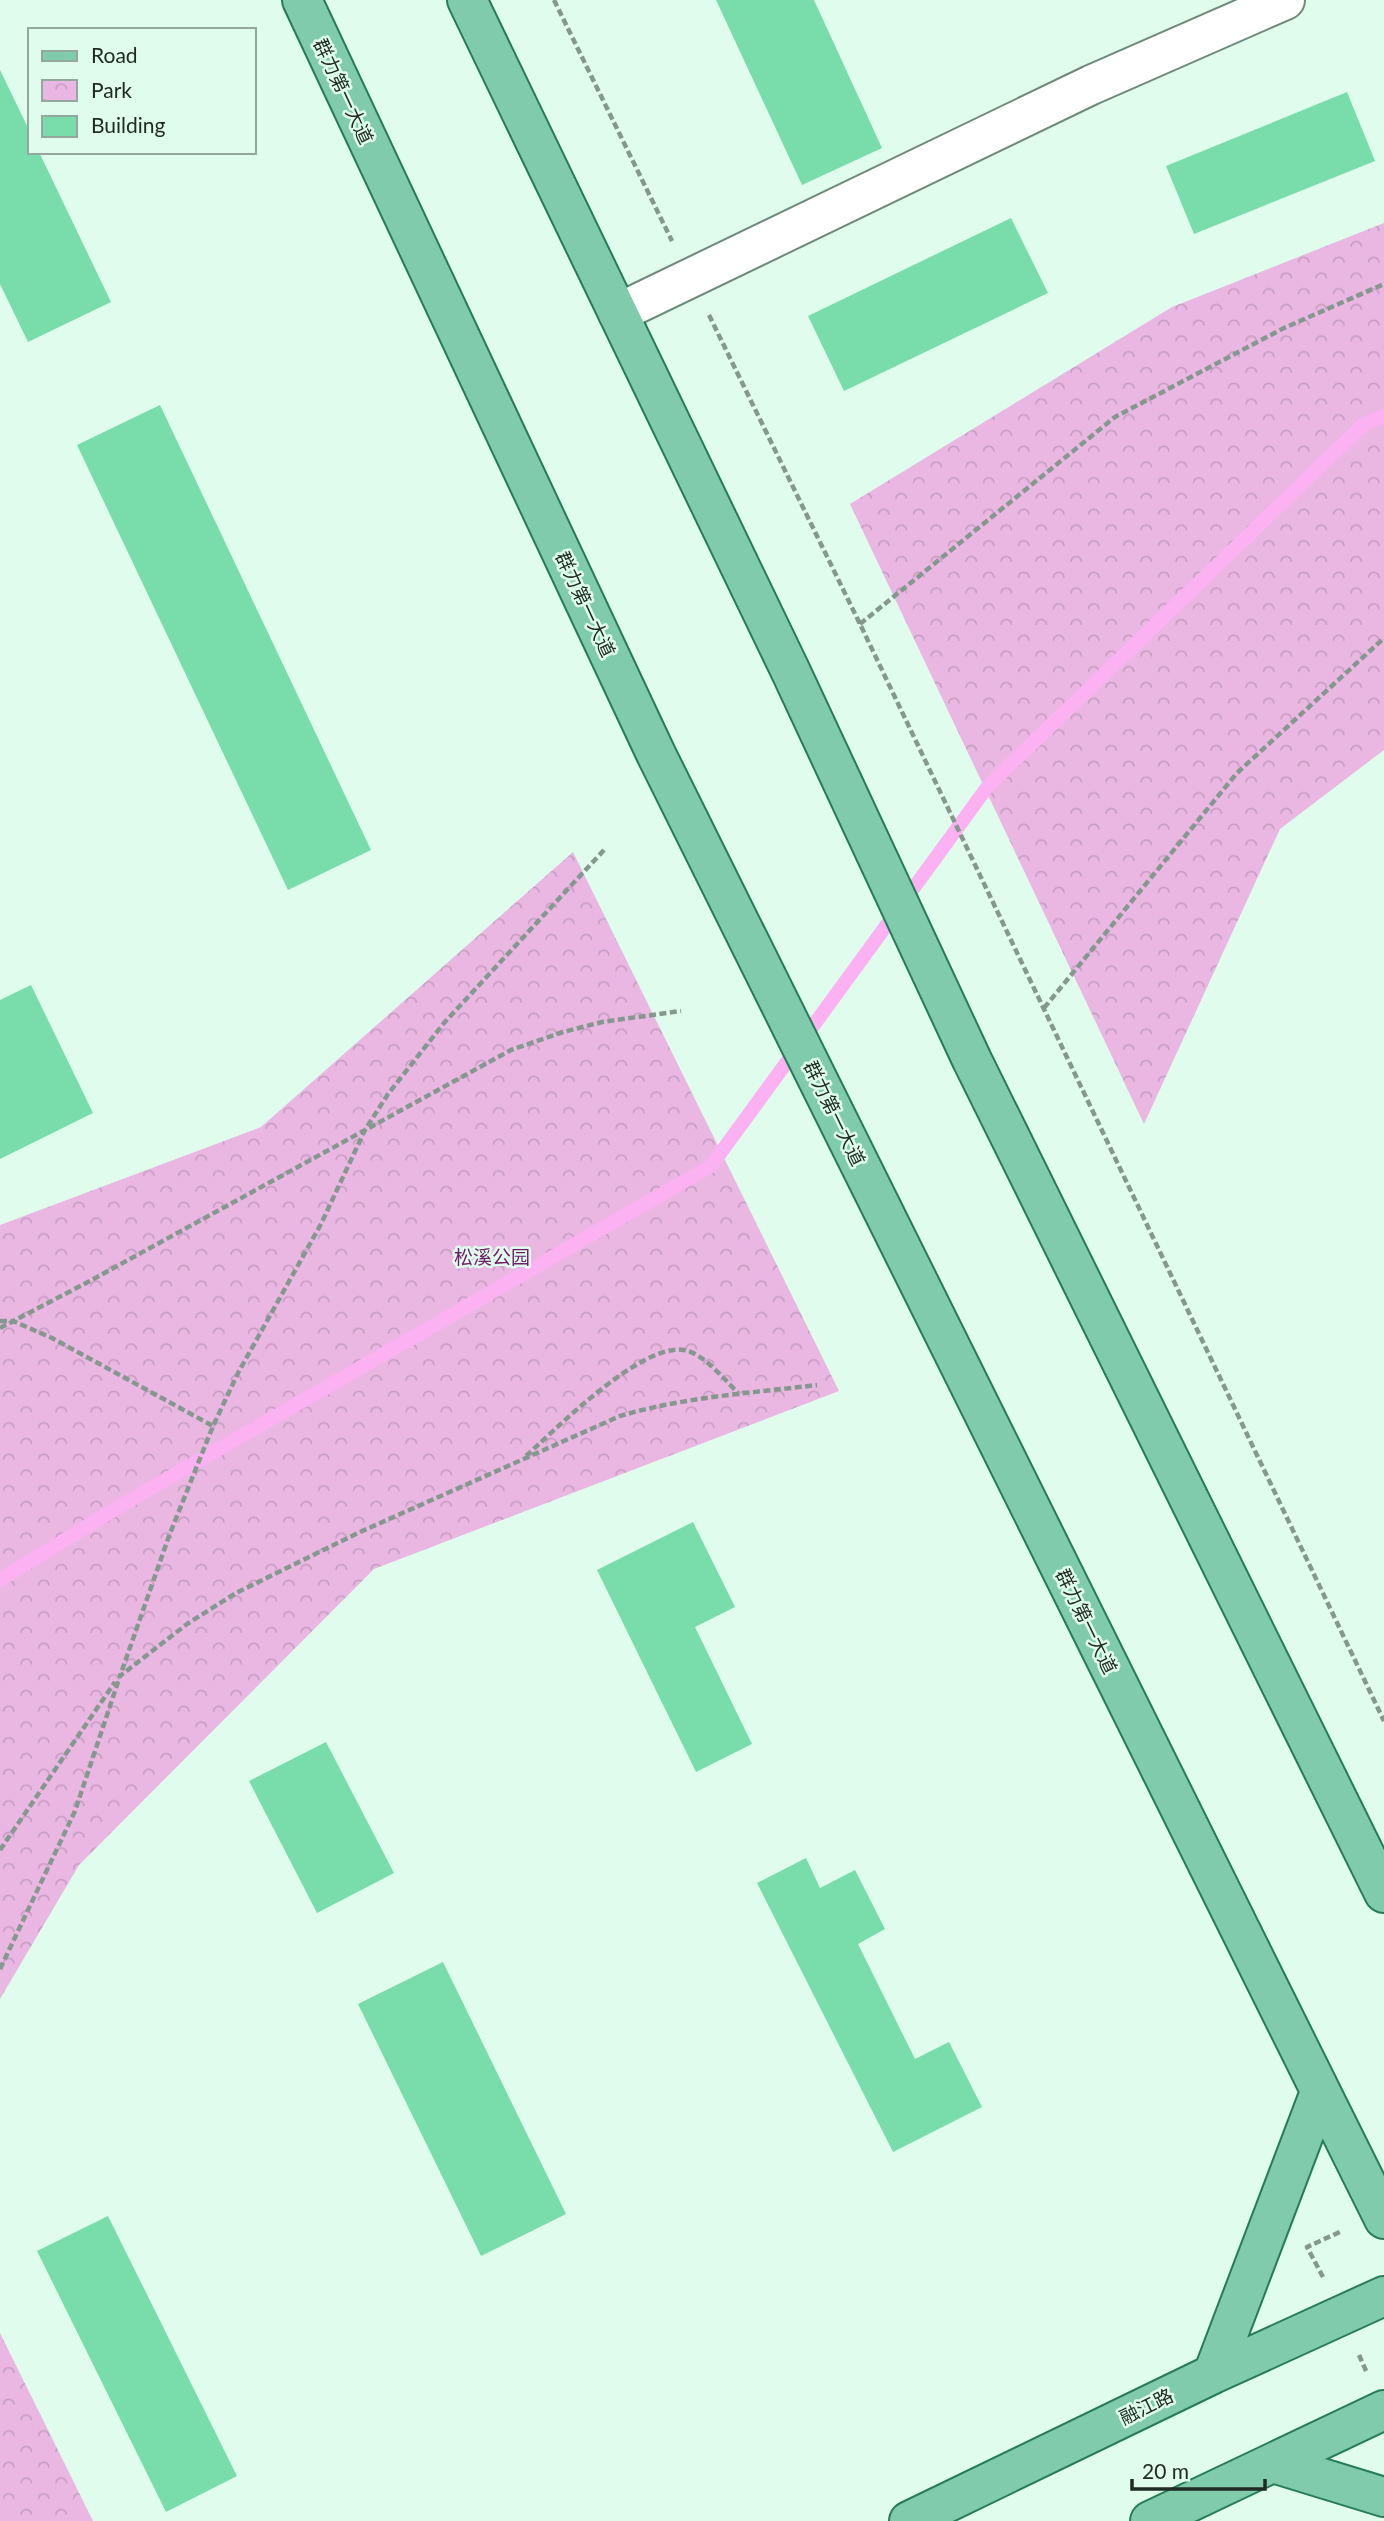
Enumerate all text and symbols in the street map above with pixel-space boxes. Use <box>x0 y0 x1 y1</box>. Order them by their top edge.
legend <box>28 28 256 154</box>
street label: 群力第一大道 <box>309 34 379 148</box>
text: Road <box>91 42 138 67</box>
text: Park <box>91 77 132 102</box>
text: Building <box>91 112 166 137</box>
street label: 群力第一大道 <box>551 547 621 661</box>
street label: 群力第一大道 <box>800 1057 870 1169</box>
park label: 松溪公园 <box>454 1245 530 1268</box>
street label: 群力第一大道 <box>1052 1565 1122 1677</box>
street label: 融江路 <box>1115 2383 1177 2429</box>
scale bar <box>1132 2448 1265 2492</box>
text: 20 m <box>1142 2458 1189 2483</box>

